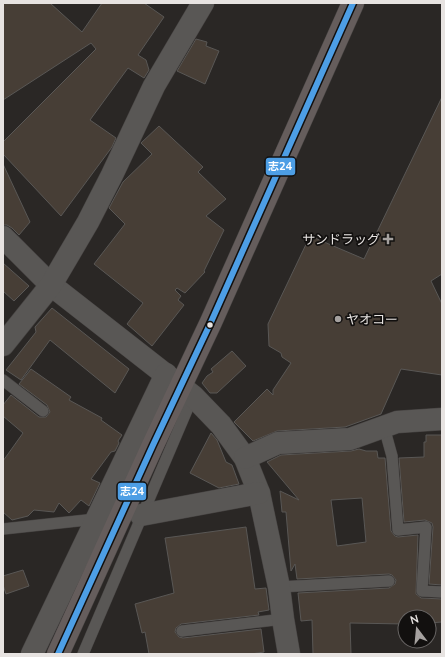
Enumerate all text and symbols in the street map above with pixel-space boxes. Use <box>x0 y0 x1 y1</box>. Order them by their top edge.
line badge: 志24 <box>265 157 296 176</box>
text: 志24 <box>268 159 292 174</box>
place label: サンドラッグ <box>302 231 380 249</box>
marker: サンドラッグ <box>383 234 393 244</box>
place label: ヤオコー <box>346 311 398 329</box>
marker: ヤオコー <box>333 314 343 324</box>
unlabelled marker <box>205 320 215 330</box>
line badge: 志24 <box>117 482 147 501</box>
text: 志24 <box>120 484 144 499</box>
north arrow <box>397 609 437 649</box>
text: N <box>408 612 420 628</box>

